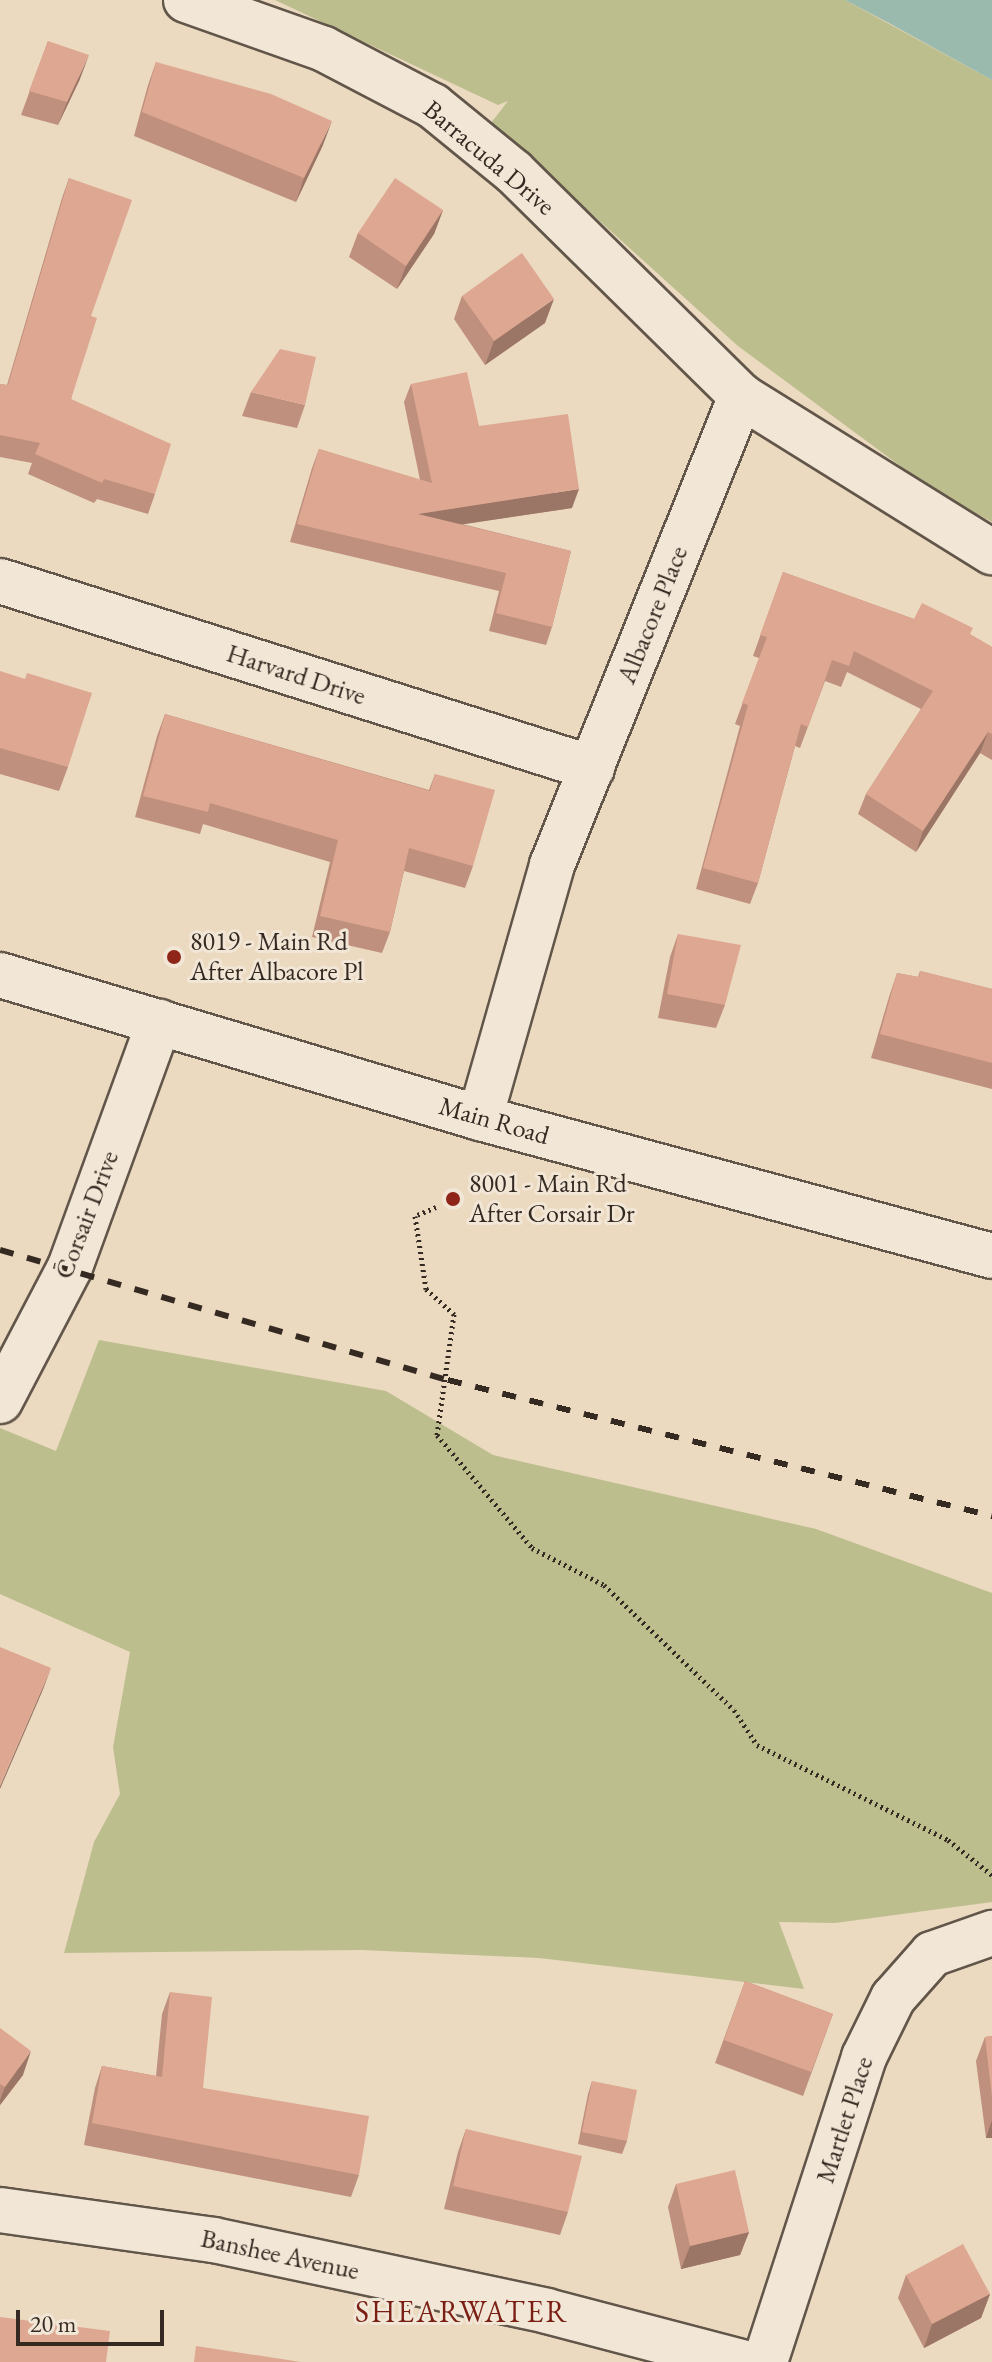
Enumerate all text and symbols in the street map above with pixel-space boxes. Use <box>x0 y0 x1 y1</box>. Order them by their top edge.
street label: Barracuda Drive <box>417 94 561 222</box>
street label: Albacore Place <box>611 542 695 688</box>
street label: Harvard Drive <box>223 638 369 712</box>
place label: 8019 - Main Rd After Albacore Pl <box>190 926 363 988</box>
marker: 8019 - Main Rd After Albacore Pl <box>165 948 183 966</box>
street label: Main Road <box>435 1090 553 1152</box>
street label: Corsair Drive <box>48 1147 126 1283</box>
place label: 8001 - Main Rd After Corsair Dr <box>469 1168 635 1230</box>
marker: 8001 - Main Rd After Corsair Dr <box>444 1190 462 1208</box>
street label: Martlet Place <box>810 2053 880 2187</box>
street label: Banshee Avenue <box>198 2223 362 2287</box>
scale bar <box>20 2294 168 2344</box>
district label: SHEARWATER <box>355 2294 569 2330</box>
text: 20 m <box>30 2308 77 2339</box>

